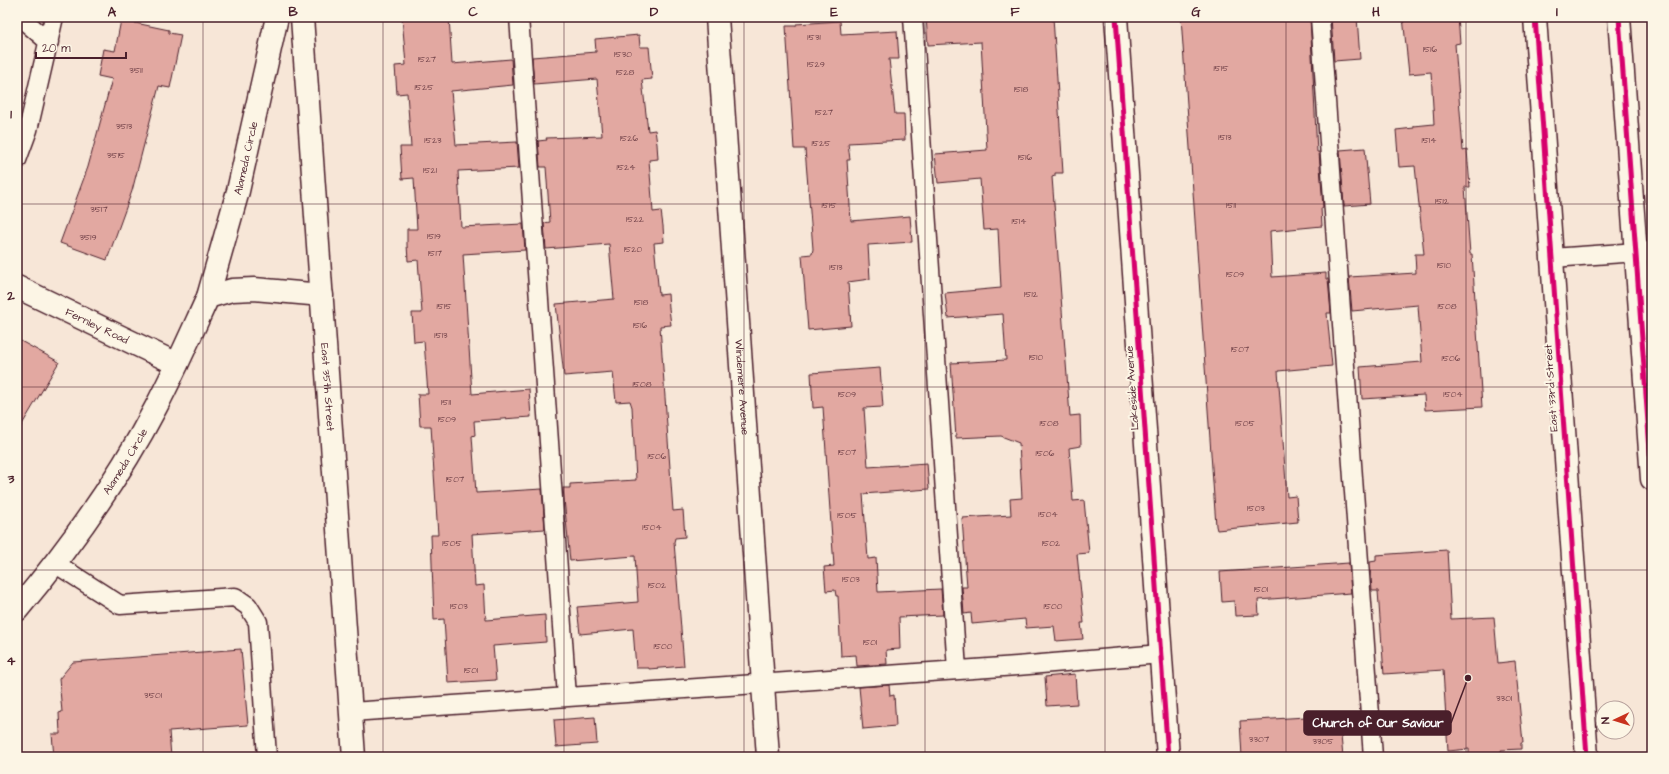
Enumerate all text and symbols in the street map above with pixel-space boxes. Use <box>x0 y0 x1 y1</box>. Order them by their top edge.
text: A <box>108 3 117 21</box>
text: B <box>288 3 298 21</box>
text: C <box>468 3 478 21</box>
text: D <box>650 3 659 21</box>
text: E <box>830 3 838 21</box>
text: F <box>1010 3 1020 21</box>
text: G <box>1191 3 1201 21</box>
text: H <box>1372 3 1380 21</box>
text: I <box>1556 3 1558 21</box>
house number: 1531 <box>807 31 821 44</box>
scale bar <box>36 34 126 60</box>
text: 20 m <box>42 40 71 57</box>
house number: 1516 <box>1423 43 1438 56</box>
house number: 1530 <box>614 48 632 61</box>
house number: 1527 <box>418 53 437 66</box>
house number: 1529 <box>807 58 825 71</box>
house number: 1515 <box>1213 62 1229 75</box>
house number: 3511 <box>129 64 143 77</box>
house number: 1528 <box>616 66 634 79</box>
house number: 1525 <box>414 81 434 94</box>
house number: 1518 <box>1014 83 1028 96</box>
text: 1 <box>10 105 12 123</box>
house number: 1527 <box>815 106 834 119</box>
house number: 3513 <box>116 120 133 133</box>
street label: Alameda Circle <box>230 120 261 196</box>
house number: 1513 <box>1218 131 1232 144</box>
house number: 1526 <box>620 132 639 145</box>
house number: 1523 <box>424 134 442 147</box>
house number: 1514 <box>1422 134 1436 147</box>
house number: 1525 <box>811 137 831 150</box>
house number: 3515 <box>107 149 126 162</box>
house number: 1516 <box>1018 151 1033 164</box>
house number: 1524 <box>617 161 635 174</box>
house number: 1521 <box>423 164 437 177</box>
house number: 1512 <box>1435 195 1450 208</box>
house number: 1515 <box>821 199 837 212</box>
house number: 1511 <box>1226 199 1236 212</box>
house number: 3517 <box>90 203 108 216</box>
house number: 1522 <box>626 213 645 226</box>
house number: 1514 <box>1012 215 1026 228</box>
house number: 1519 <box>427 230 441 243</box>
house number: 3519 <box>79 231 97 244</box>
house number: 1520 <box>624 243 642 256</box>
house number: 1517 <box>428 247 443 260</box>
house number: 1510 <box>1437 259 1451 272</box>
house number: 1513 <box>829 261 843 274</box>
house number: 1509 <box>1226 268 1244 281</box>
text: 2 <box>6 287 15 305</box>
house number: 1512 <box>1024 288 1039 301</box>
house number: 1518 <box>634 296 648 309</box>
house number: 1515 <box>436 300 452 313</box>
house number: 1508 <box>1437 300 1457 313</box>
street label: Fernley Road <box>63 304 132 347</box>
house number: 1516 <box>633 319 648 332</box>
house number: 1513 <box>434 329 448 342</box>
street label: Windemere Avenue <box>732 339 753 435</box>
street label: East 35th Street <box>317 343 339 432</box>
house number: 1507 <box>1231 343 1250 356</box>
street label: East 33rd Street <box>1540 343 1562 432</box>
street label: Lakeside Avenue <box>1122 345 1142 431</box>
house number: 1510 <box>1029 351 1043 364</box>
house number: 1506 <box>1442 352 1461 365</box>
house number: 1508 <box>632 378 652 391</box>
house number: 1509 <box>838 388 856 401</box>
house number: 1504 <box>1443 388 1463 401</box>
house number: 1511 <box>441 396 451 409</box>
house number: 1509 <box>438 413 456 426</box>
house number: 1508 <box>1039 417 1059 430</box>
house number: 1505 <box>1235 417 1255 430</box>
street label: Alameda Circle <box>99 425 151 497</box>
house number: 1507 <box>838 446 857 459</box>
house number: 1506 <box>1036 447 1055 460</box>
house number: 1506 <box>648 450 667 463</box>
text: 3 <box>7 470 15 488</box>
house number: 1507 <box>446 473 465 486</box>
house number: 1503 <box>1247 502 1265 515</box>
house number: 1504 <box>1038 508 1058 521</box>
house number: 1505 <box>837 509 857 522</box>
house number: 1504 <box>642 521 662 534</box>
house number: 1505 <box>442 537 462 550</box>
house number: 1502 <box>1042 537 1061 550</box>
house number: 1503 <box>842 573 860 586</box>
house number: 1502 <box>648 579 667 592</box>
house number: 1501 <box>1254 583 1268 596</box>
house number: 1503 <box>450 600 468 613</box>
house number: 1500 <box>1044 600 1063 613</box>
house number: 1501 <box>863 636 877 649</box>
house number: 1500 <box>654 640 673 653</box>
text: 4 <box>7 652 16 670</box>
house number: 1501 <box>464 664 478 677</box>
house number: 3501 <box>144 689 162 702</box>
house number: 3301 <box>1496 692 1512 705</box>
north arrow <box>1595 700 1635 740</box>
callout: Church of Our Saviour <box>1304 711 1451 735</box>
text: Church of Our Saviour <box>1312 715 1444 732</box>
text: N <box>1598 717 1613 725</box>
house number: 3307 <box>1249 733 1270 746</box>
house number: 3305 <box>1312 735 1334 748</box>

